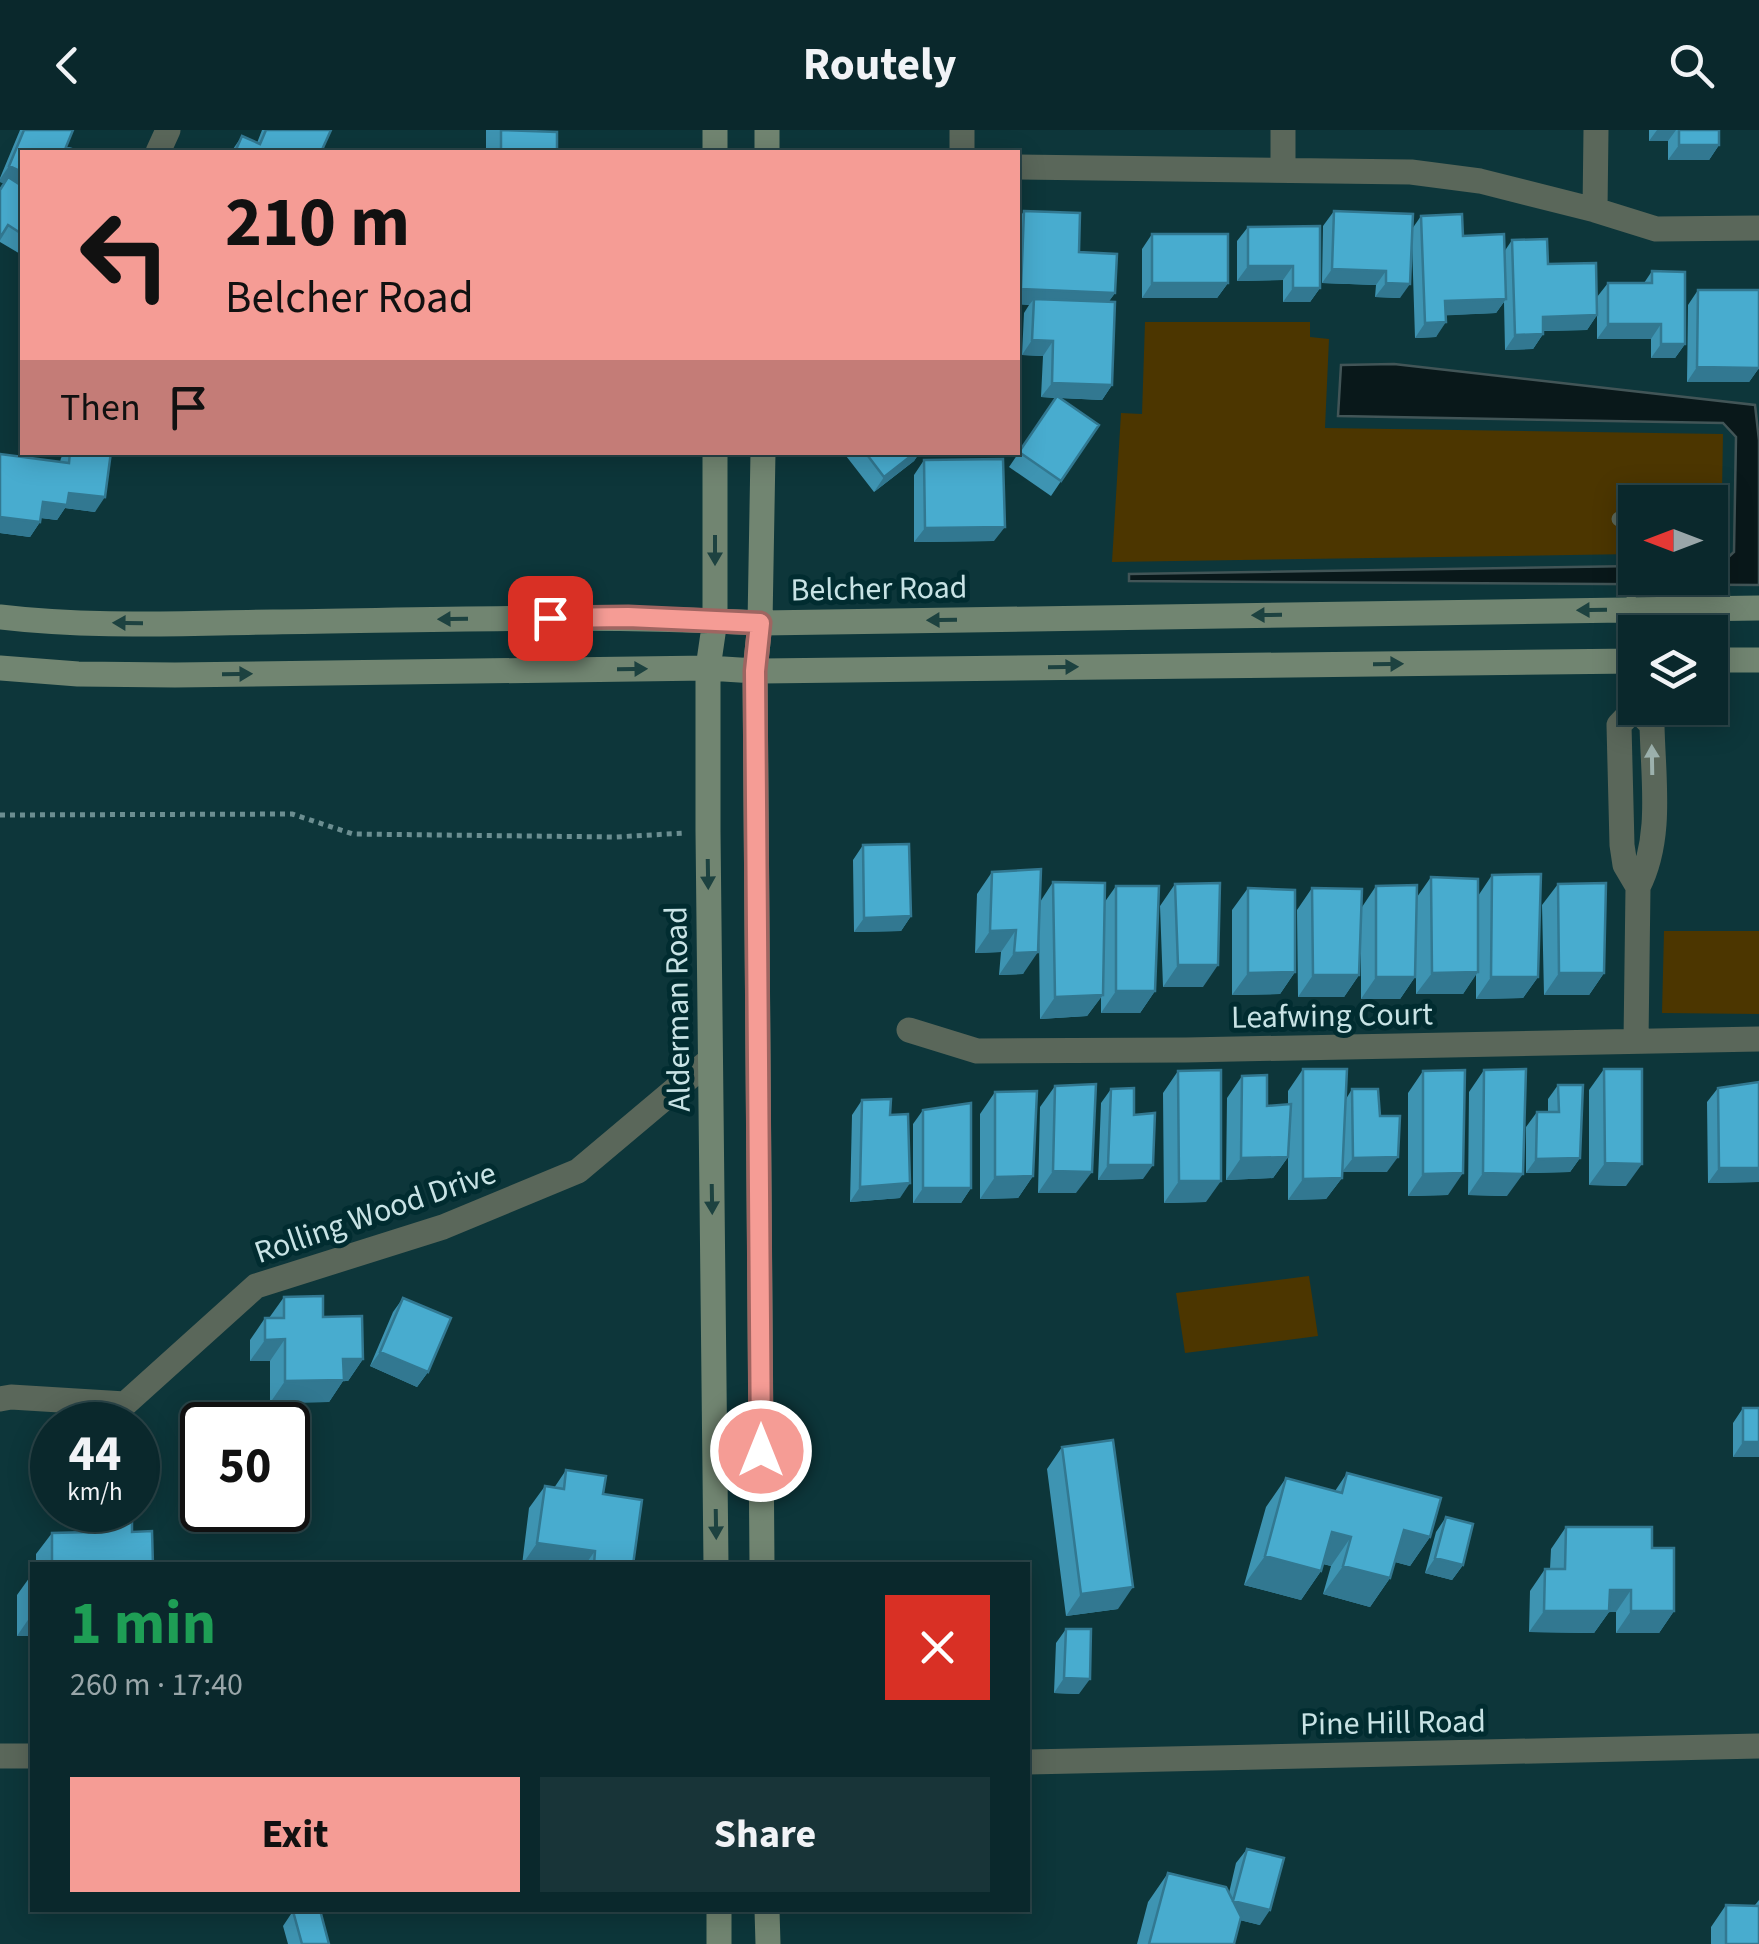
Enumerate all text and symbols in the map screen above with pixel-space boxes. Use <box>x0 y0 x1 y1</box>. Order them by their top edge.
text: Routely <box>803 33 956 97</box>
icon: back <box>40 38 95 93</box>
icon: search <box>1664 38 1719 93</box>
text: 210 m <box>225 173 410 273</box>
icon: left <box>60 190 190 320</box>
text: Belcher Road <box>225 266 474 330</box>
icon: arrive <box>161 380 216 435</box>
text: Then <box>60 381 141 435</box>
north arrow <box>1618 485 1728 595</box>
map controls <box>1618 485 1728 725</box>
one-way arrow <box>707 534 723 566</box>
street label: Belcher Road <box>790 564 968 614</box>
pin <box>508 576 593 661</box>
icon: arrive <box>523 591 578 646</box>
one-way arrow <box>1575 602 1607 618</box>
one-way arrow <box>1250 607 1282 623</box>
one-way arrow <box>436 612 468 628</box>
one-way arrow <box>925 612 957 628</box>
one-way arrow <box>111 615 143 631</box>
button: layers <box>1618 615 1728 725</box>
one-way arrow <box>1372 655 1404 671</box>
one-way arrow <box>1047 659 1079 675</box>
one-way arrow <box>617 661 649 677</box>
one-way arrow <box>222 666 254 682</box>
one-way arrow <box>1644 744 1660 776</box>
one-way arrow <box>700 859 716 891</box>
street label: Alderman Road <box>653 906 703 1112</box>
street label: Leafwing Court <box>1231 991 1434 1041</box>
street label: Rolling Wood Drive <box>248 1150 502 1276</box>
one-way arrow <box>704 1184 720 1216</box>
position arrow <box>709 1399 813 1503</box>
speed limit sign: 50 <box>180 1402 310 1532</box>
text: 44 <box>69 1419 121 1490</box>
text: km/h <box>67 1474 123 1510</box>
one-way arrow <box>708 1509 724 1541</box>
text: 1 min <box>70 1582 216 1667</box>
button: close <box>885 1595 990 1700</box>
text: 260 m · 17:40 <box>70 1662 243 1708</box>
street label: Pine Hill Road <box>1300 1698 1486 1748</box>
button: Exit <box>70 1777 520 1892</box>
button: Share <box>540 1777 990 1892</box>

